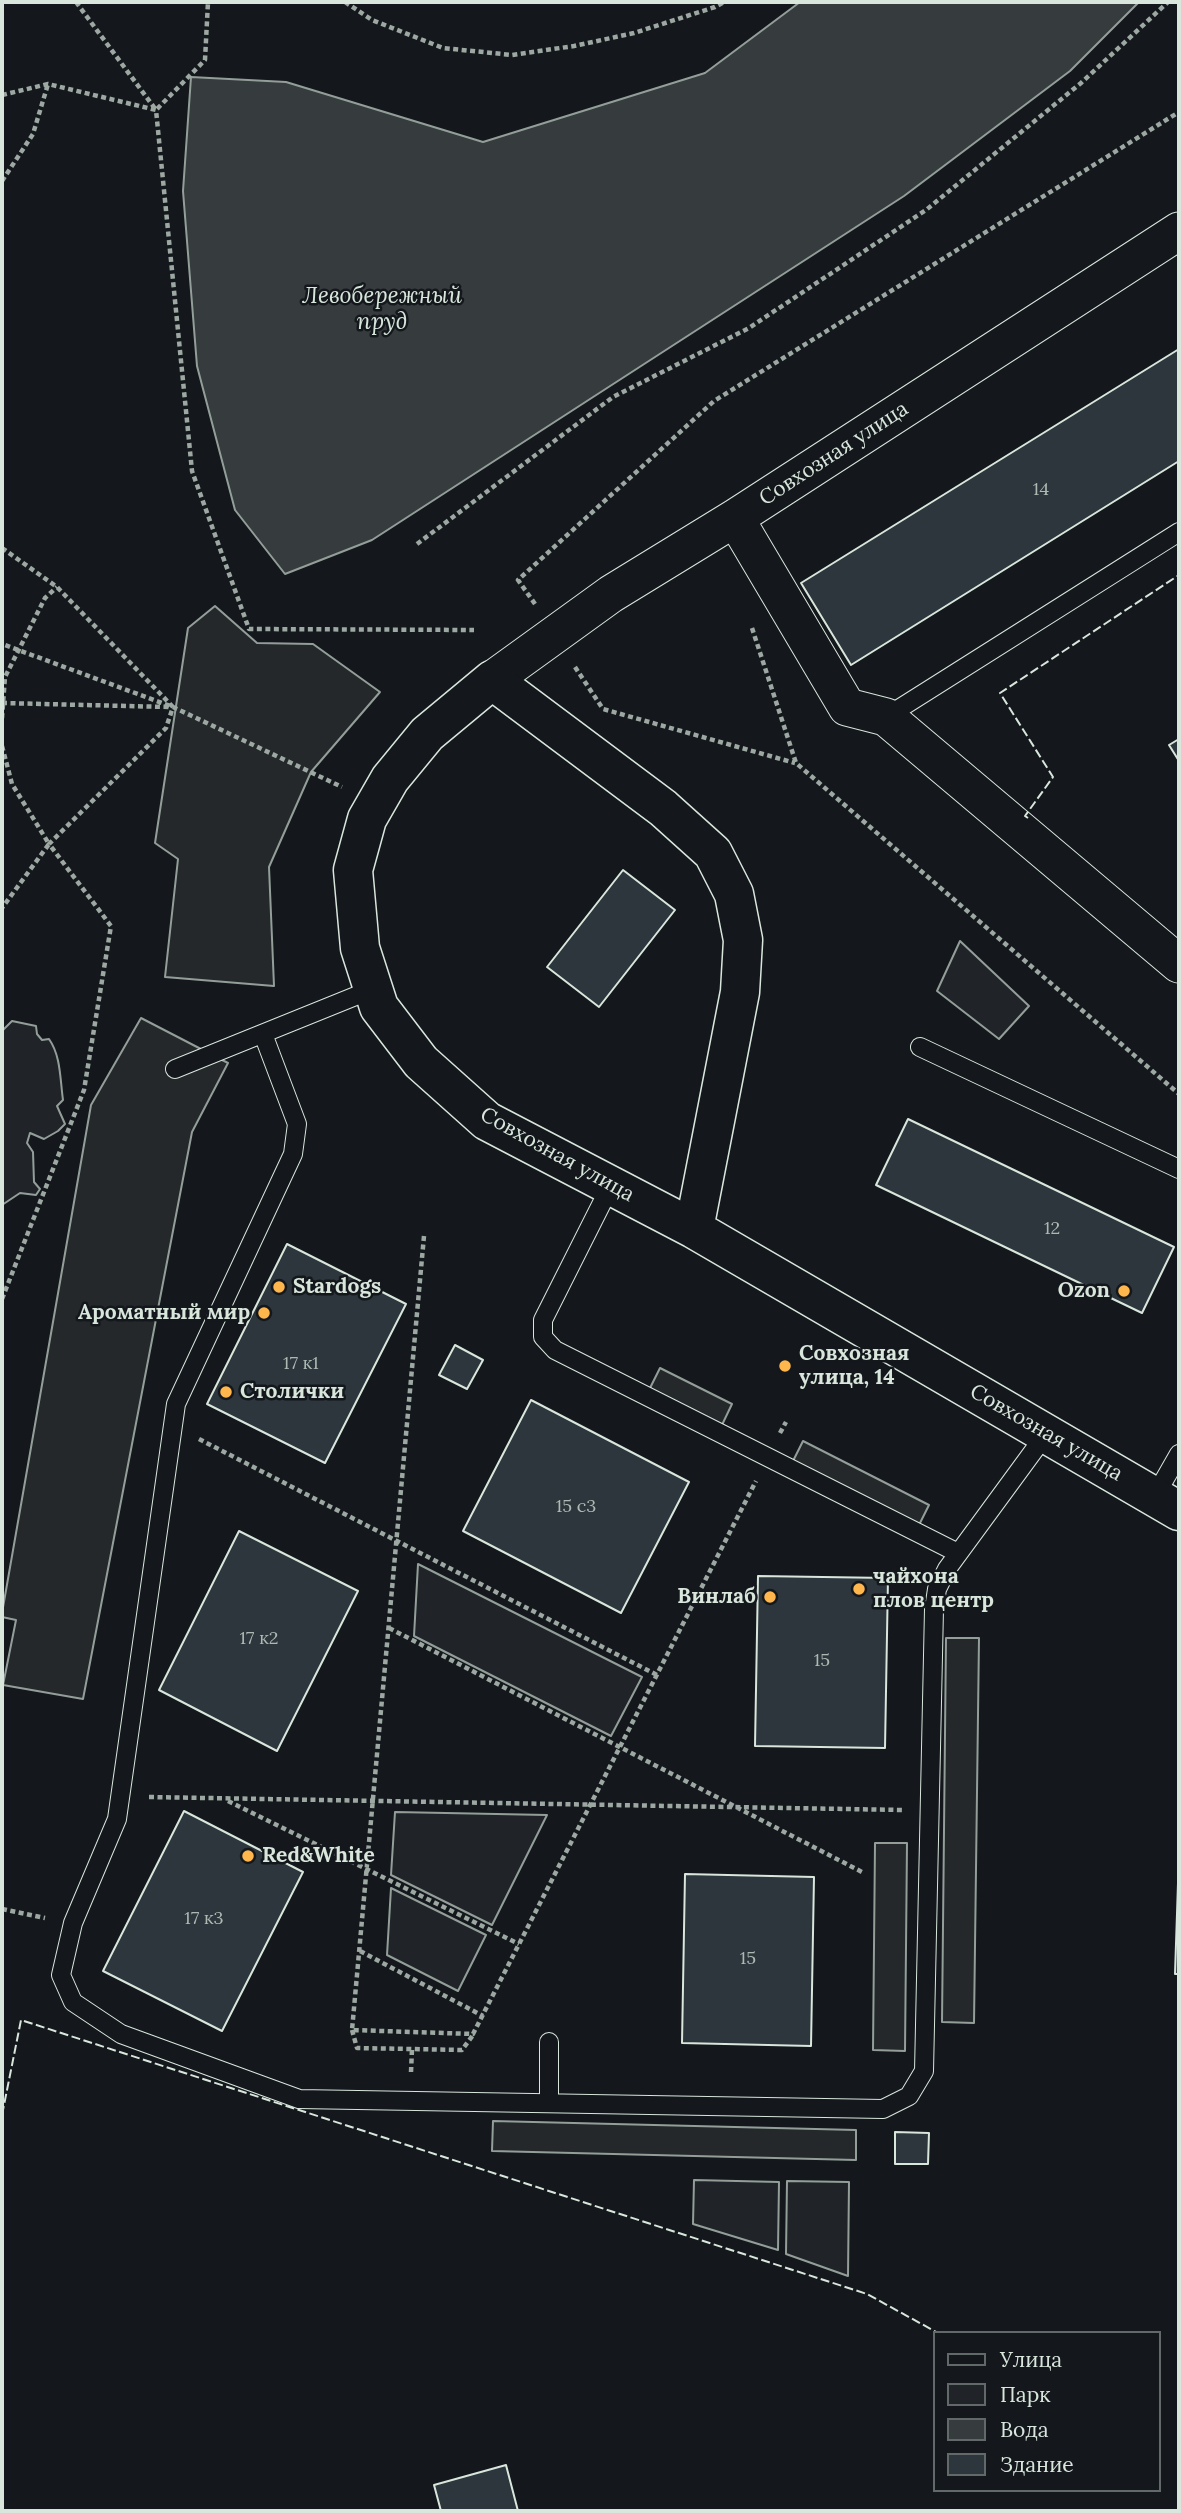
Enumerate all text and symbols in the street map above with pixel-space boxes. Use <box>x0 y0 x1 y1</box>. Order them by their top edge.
water label: Левобережный пруд <box>302 282 462 336</box>
street label: Совхозная улица <box>755 397 913 511</box>
house number: 14 <box>1033 479 1049 501</box>
street label: Совхозная улица <box>476 1102 638 1208</box>
house number: 12 <box>1044 1218 1060 1240</box>
place label: Stardogs <box>293 1274 381 1300</box>
place label: Ozon <box>1058 1278 1110 1304</box>
marker: Stardogs <box>271 1279 287 1295</box>
marker: Ozon <box>1116 1283 1132 1299</box>
place label: Ароматный мир <box>78 1300 250 1326</box>
marker: Ароматный мир <box>256 1305 272 1321</box>
place label: Совхозная улица, 14 <box>799 1341 909 1391</box>
house number: 17 к1 <box>283 1353 319 1375</box>
marker: Совхозная улица, 14 <box>777 1358 793 1374</box>
place label: Столички <box>240 1379 344 1405</box>
street label: Совхозная улица <box>965 1379 1127 1487</box>
marker: Столички <box>218 1384 234 1400</box>
house number: 15 с3 <box>556 1496 596 1518</box>
place label: чайхона плов центр <box>873 1564 994 1614</box>
marker: чайхона плов центр <box>851 1581 867 1597</box>
place label: Винлаб <box>677 1584 756 1610</box>
marker: Винлаб <box>762 1589 778 1605</box>
house number: 17 к2 <box>240 1628 278 1650</box>
house number: 15 <box>814 1650 830 1672</box>
place label: Red&White <box>262 1843 375 1869</box>
marker: Red&White <box>240 1848 256 1864</box>
house number: 17 к3 <box>184 1908 224 1930</box>
house number: 15 <box>740 1948 756 1970</box>
legend <box>932 2331 1160 2492</box>
text: Улица <box>1000 2346 1062 2373</box>
text: Парк <box>1000 2381 1050 2408</box>
text: Вода <box>1000 2416 1049 2443</box>
text: Здание <box>1000 2451 1074 2478</box>

